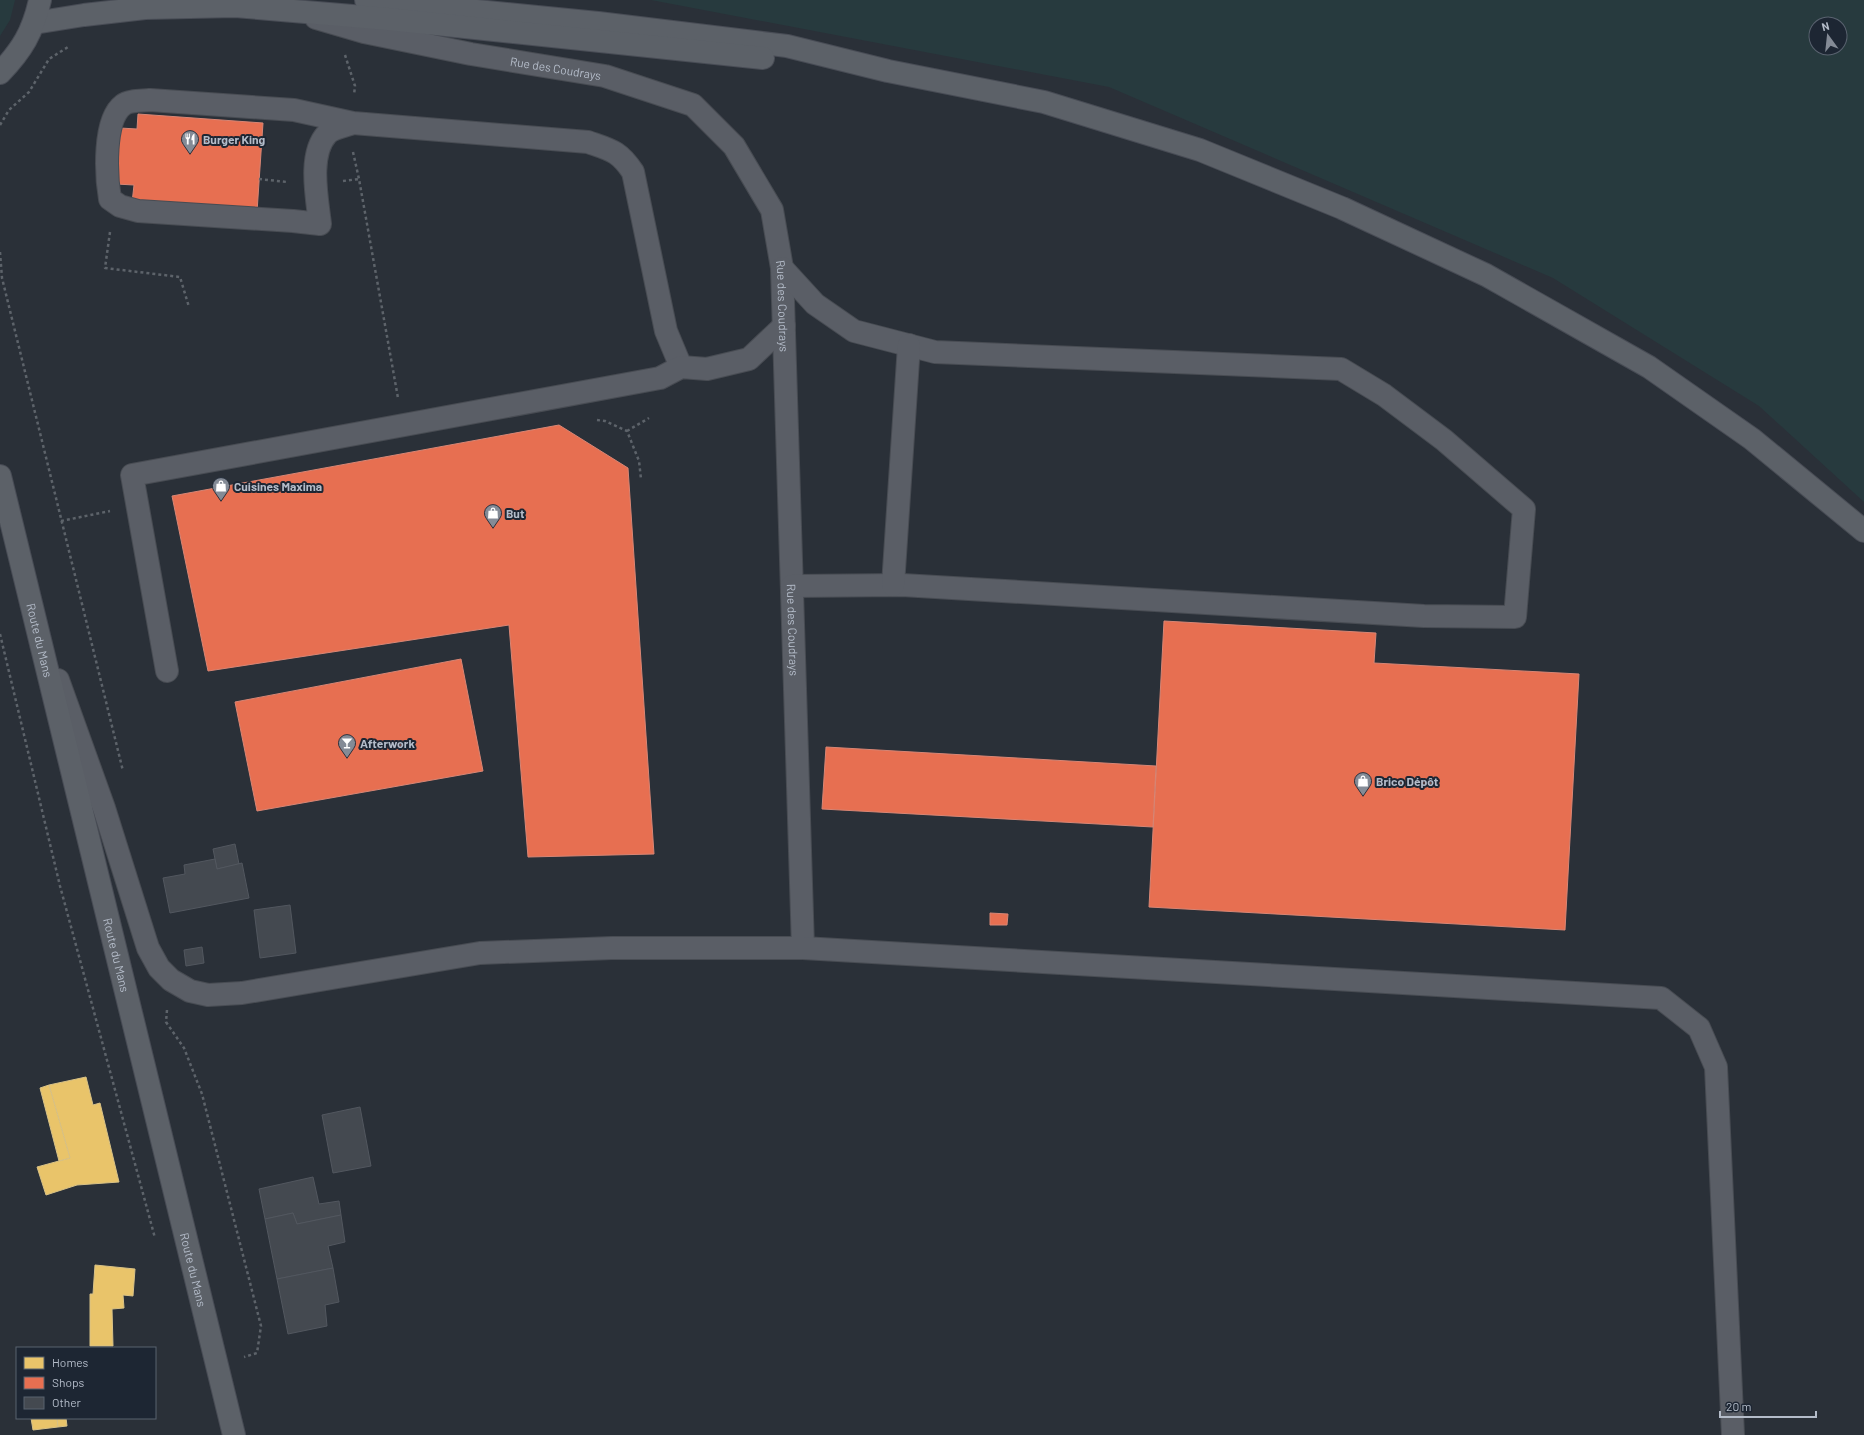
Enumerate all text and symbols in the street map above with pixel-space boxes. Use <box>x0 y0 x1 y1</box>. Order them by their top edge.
north arrow <box>1808 16 1848 56</box>
text: N <box>1820 19 1831 33</box>
street label: Rue des Coudrays <box>509 54 602 82</box>
restaurant icon: Burger King <box>180 129 200 154</box>
place label: Burger King <box>203 132 266 146</box>
street label: Rue des Coudrays <box>774 259 792 352</box>
shop icon: Cuisines Maxima <box>211 476 231 501</box>
place label: Cuisines Maxima <box>234 479 322 493</box>
shop icon: But <box>483 503 503 528</box>
place label: But <box>506 506 525 520</box>
street label: Rue des Coudrays <box>785 584 802 676</box>
street label: Route du Mans <box>24 602 56 679</box>
bar icon: Afterwork <box>337 733 357 758</box>
place label: Afterwork <box>360 736 415 750</box>
shop icon: Brico Dépôt <box>1353 771 1373 796</box>
place label: Brico Dépôt <box>1376 774 1439 788</box>
street label: Route du Mans <box>101 917 133 994</box>
street label: Route du Mans <box>178 1231 209 1308</box>
legend <box>16 1347 156 1419</box>
text: Homes <box>52 1355 89 1369</box>
text: Shops <box>52 1375 85 1389</box>
scale bar <box>1720 1393 1816 1419</box>
text: Other <box>52 1395 82 1409</box>
text: 20 m <box>1726 1399 1752 1413</box>

